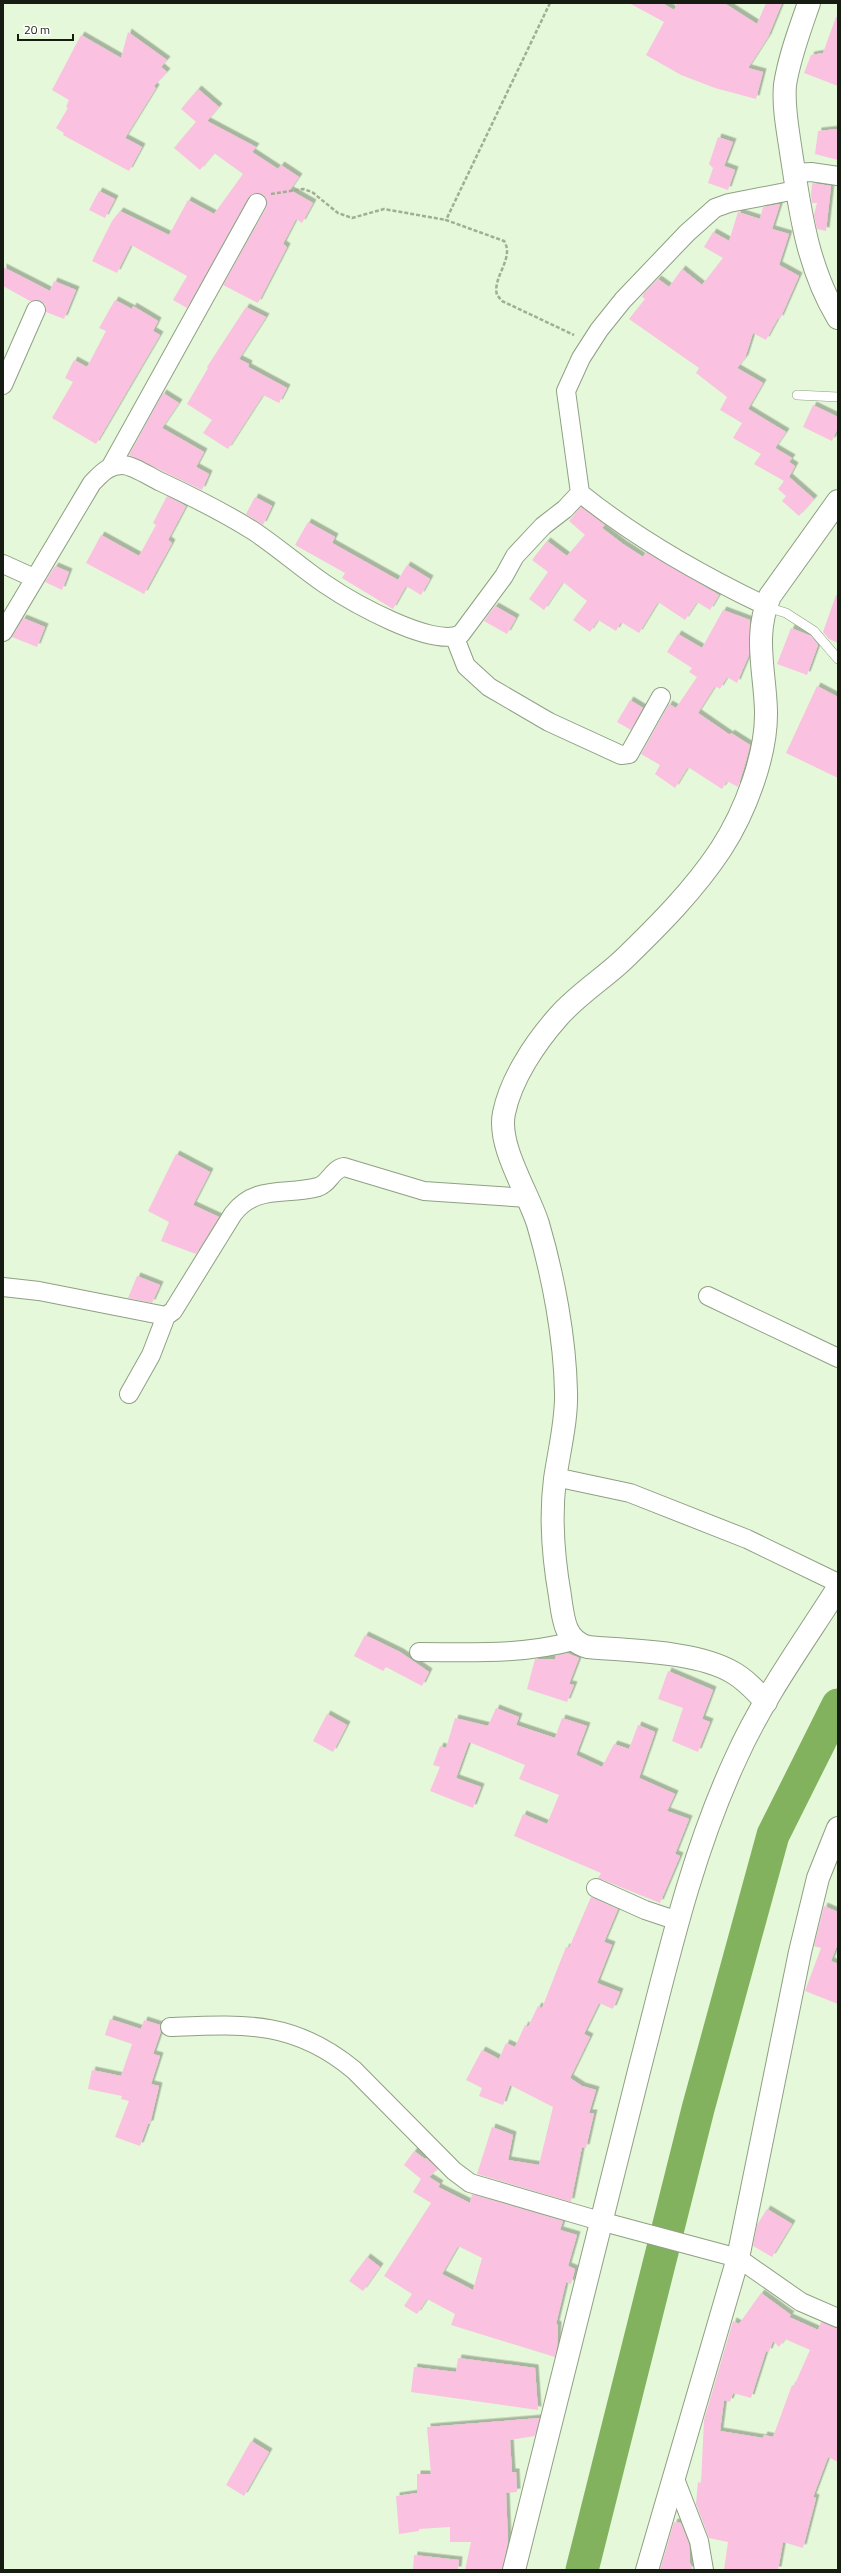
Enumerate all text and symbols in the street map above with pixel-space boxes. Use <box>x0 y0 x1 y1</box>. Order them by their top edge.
scale bar <box>18 16 73 42</box>
text: 20 m <box>24 20 50 39</box>

